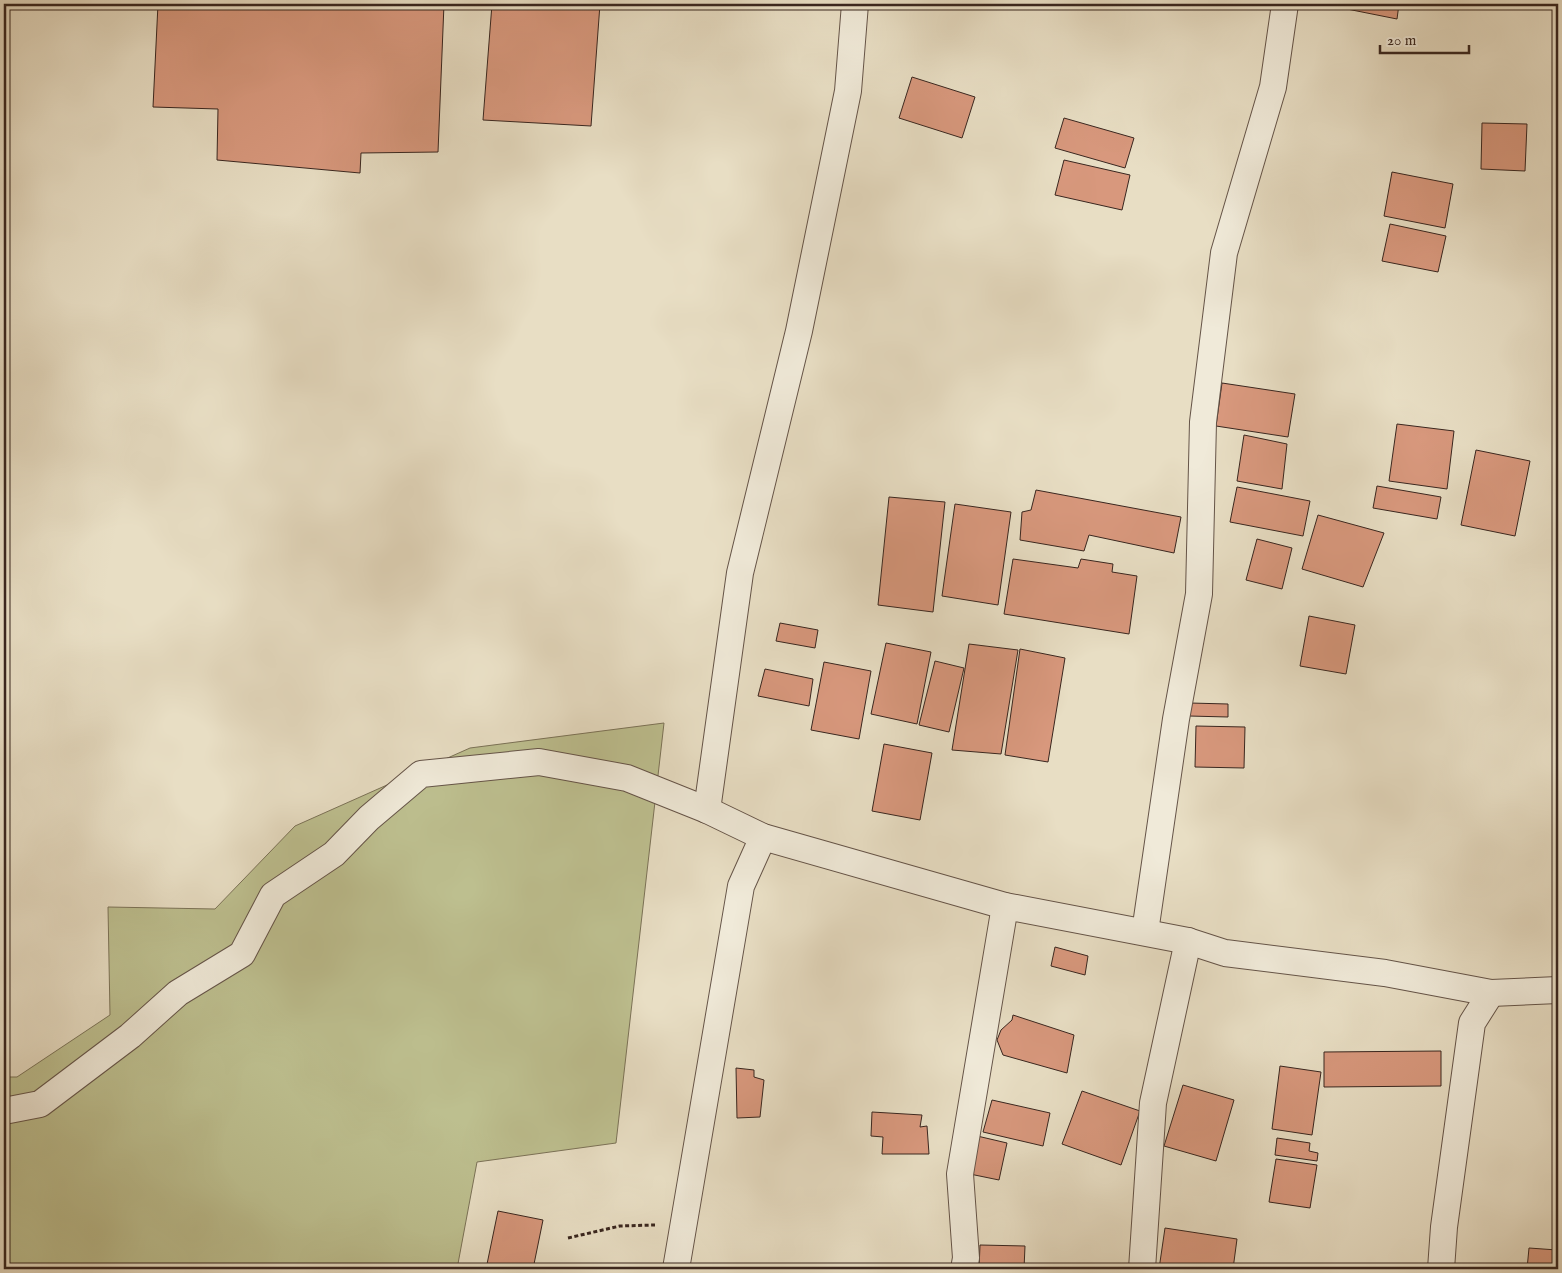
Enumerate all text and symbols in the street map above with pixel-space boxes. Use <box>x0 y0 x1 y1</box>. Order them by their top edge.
scale bar <box>1380 22 1468 54</box>
text: 20 m <box>1387 31 1417 50</box>

